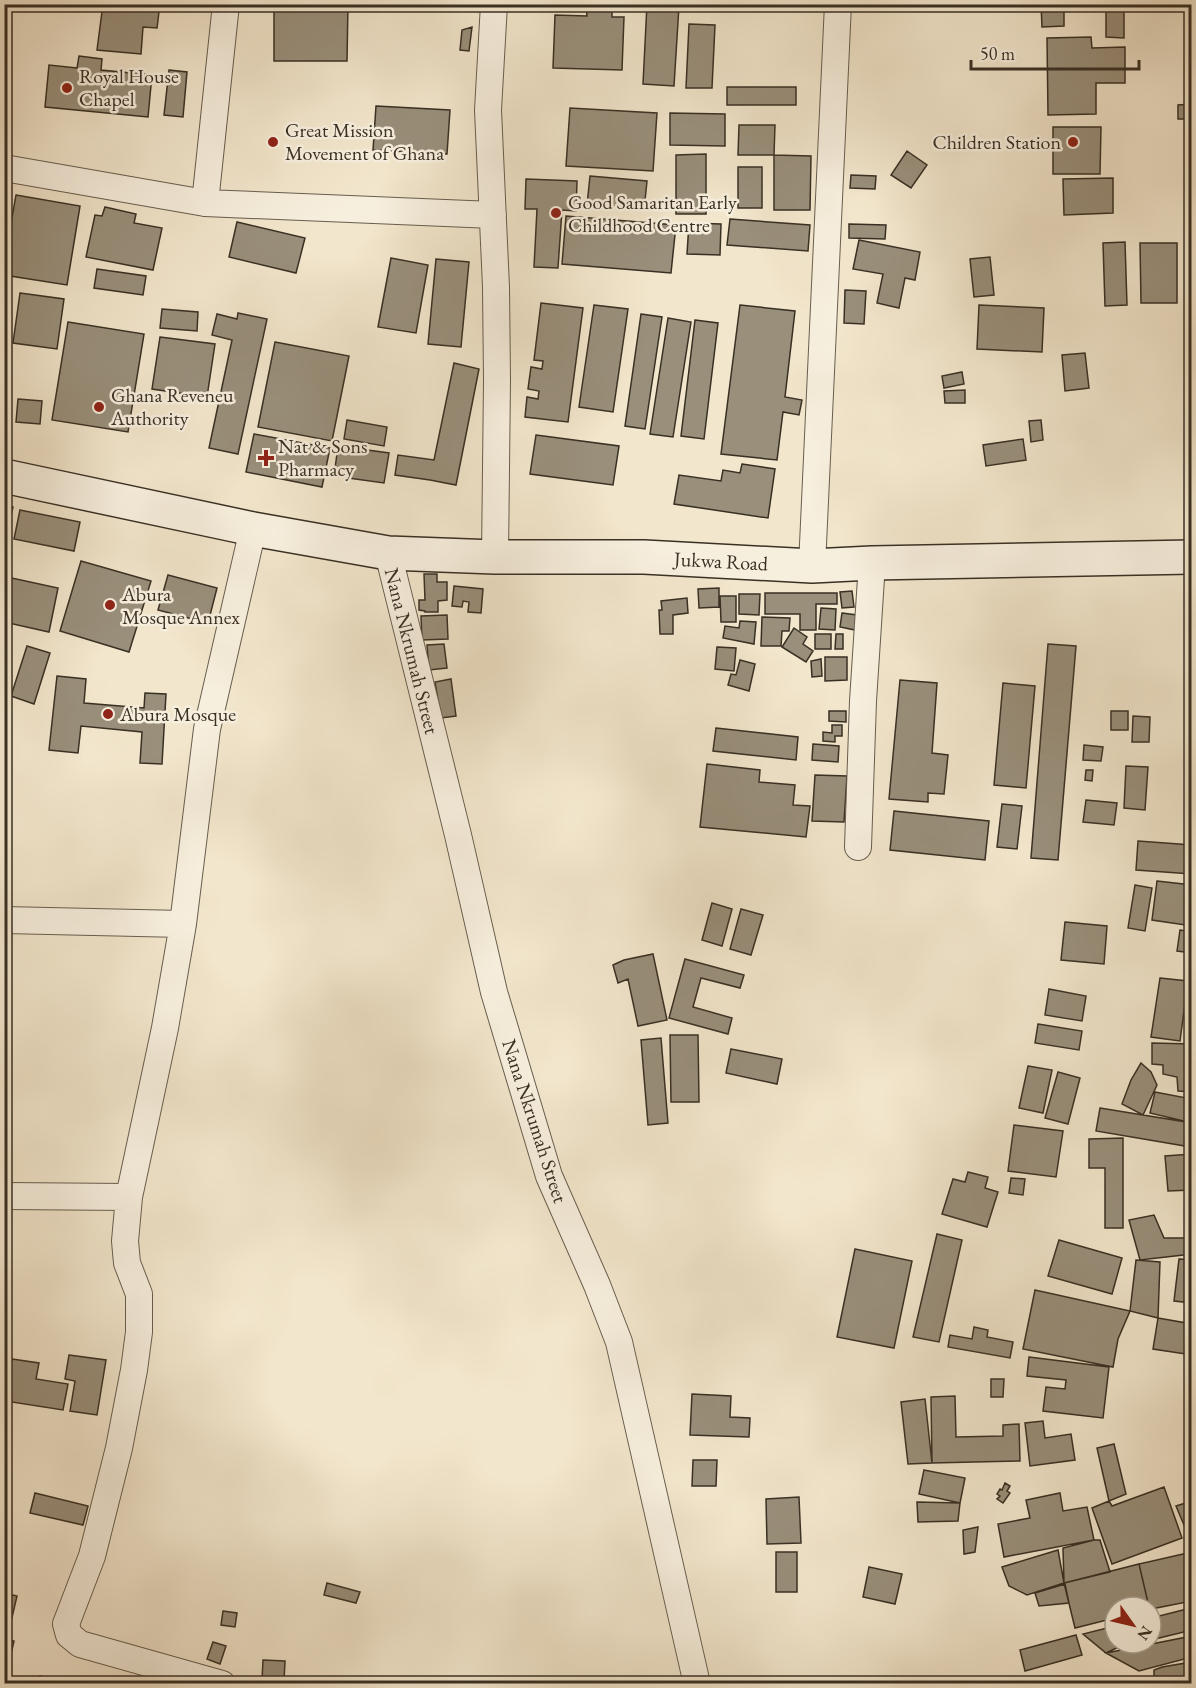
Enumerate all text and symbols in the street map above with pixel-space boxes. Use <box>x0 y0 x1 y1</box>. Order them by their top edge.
scale bar <box>971 33 1139 71</box>
text: 50 m <box>980 42 1015 65</box>
place label: Royal House Chapel <box>79 63 179 112</box>
marker: Royal House Chapel <box>60 81 74 95</box>
place label: Great Mission Movement of Ghana <box>285 117 444 166</box>
place label: Children Station <box>932 129 1061 155</box>
marker: Great Mission Movement of Ghana <box>266 135 280 149</box>
marker: Children Station <box>1066 135 1080 149</box>
place label: Good Samaritan Early Childhood Centre <box>568 189 737 238</box>
marker: Good Samaritan Early Childhood Centre <box>549 206 563 220</box>
place label: Ghana Reveneu Authority <box>110 382 234 431</box>
marker: Ghana Reveneu Authority <box>92 400 106 414</box>
place label: Nat & Sons Pharmacy <box>278 433 367 482</box>
marker: Nat & Sons Pharmacy <box>259 451 273 465</box>
street label: Jukwa Road <box>671 545 769 576</box>
street label: Nana Nkrumah Street <box>379 565 445 738</box>
place label: Abura Mosque Annex <box>121 581 240 630</box>
marker: Abura Mosque Annex <box>103 598 117 612</box>
place label: Abura Mosque <box>119 701 236 727</box>
marker: Abura Mosque <box>101 707 115 721</box>
street label: Nana Nkrumah Street <box>496 1036 574 1207</box>
north arrow <box>1103 1595 1163 1655</box>
text: N <box>1133 1622 1157 1644</box>

